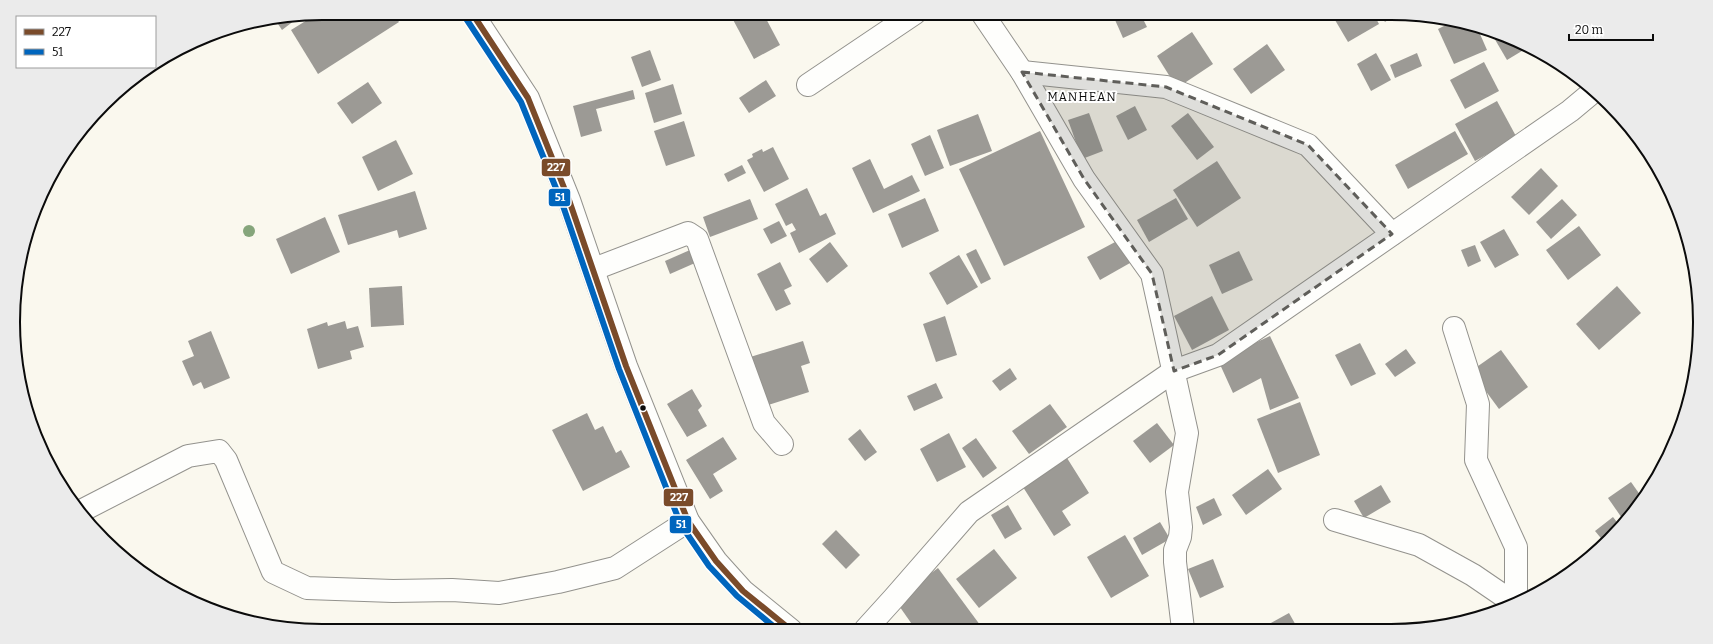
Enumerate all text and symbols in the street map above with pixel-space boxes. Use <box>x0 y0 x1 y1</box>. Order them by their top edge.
legend <box>16 16 156 68</box>
scale bar <box>1569 16 1653 42</box>
text: 20 m <box>1575 23 1604 37</box>
text: 227 <box>52 25 71 39</box>
text: 51 <box>52 45 63 59</box>
district label: MANHEAN <box>1047 90 1117 104</box>
line badge: 227 <box>541 158 571 177</box>
text: 227 <box>547 161 565 174</box>
line badge: 51 <box>548 188 571 207</box>
text: 51 <box>555 191 566 204</box>
unlabelled marker <box>638 403 648 413</box>
line badge: 227 <box>663 488 694 507</box>
text: 227 <box>670 491 688 504</box>
line badge: 51 <box>669 515 692 534</box>
text: 51 <box>676 518 687 531</box>

